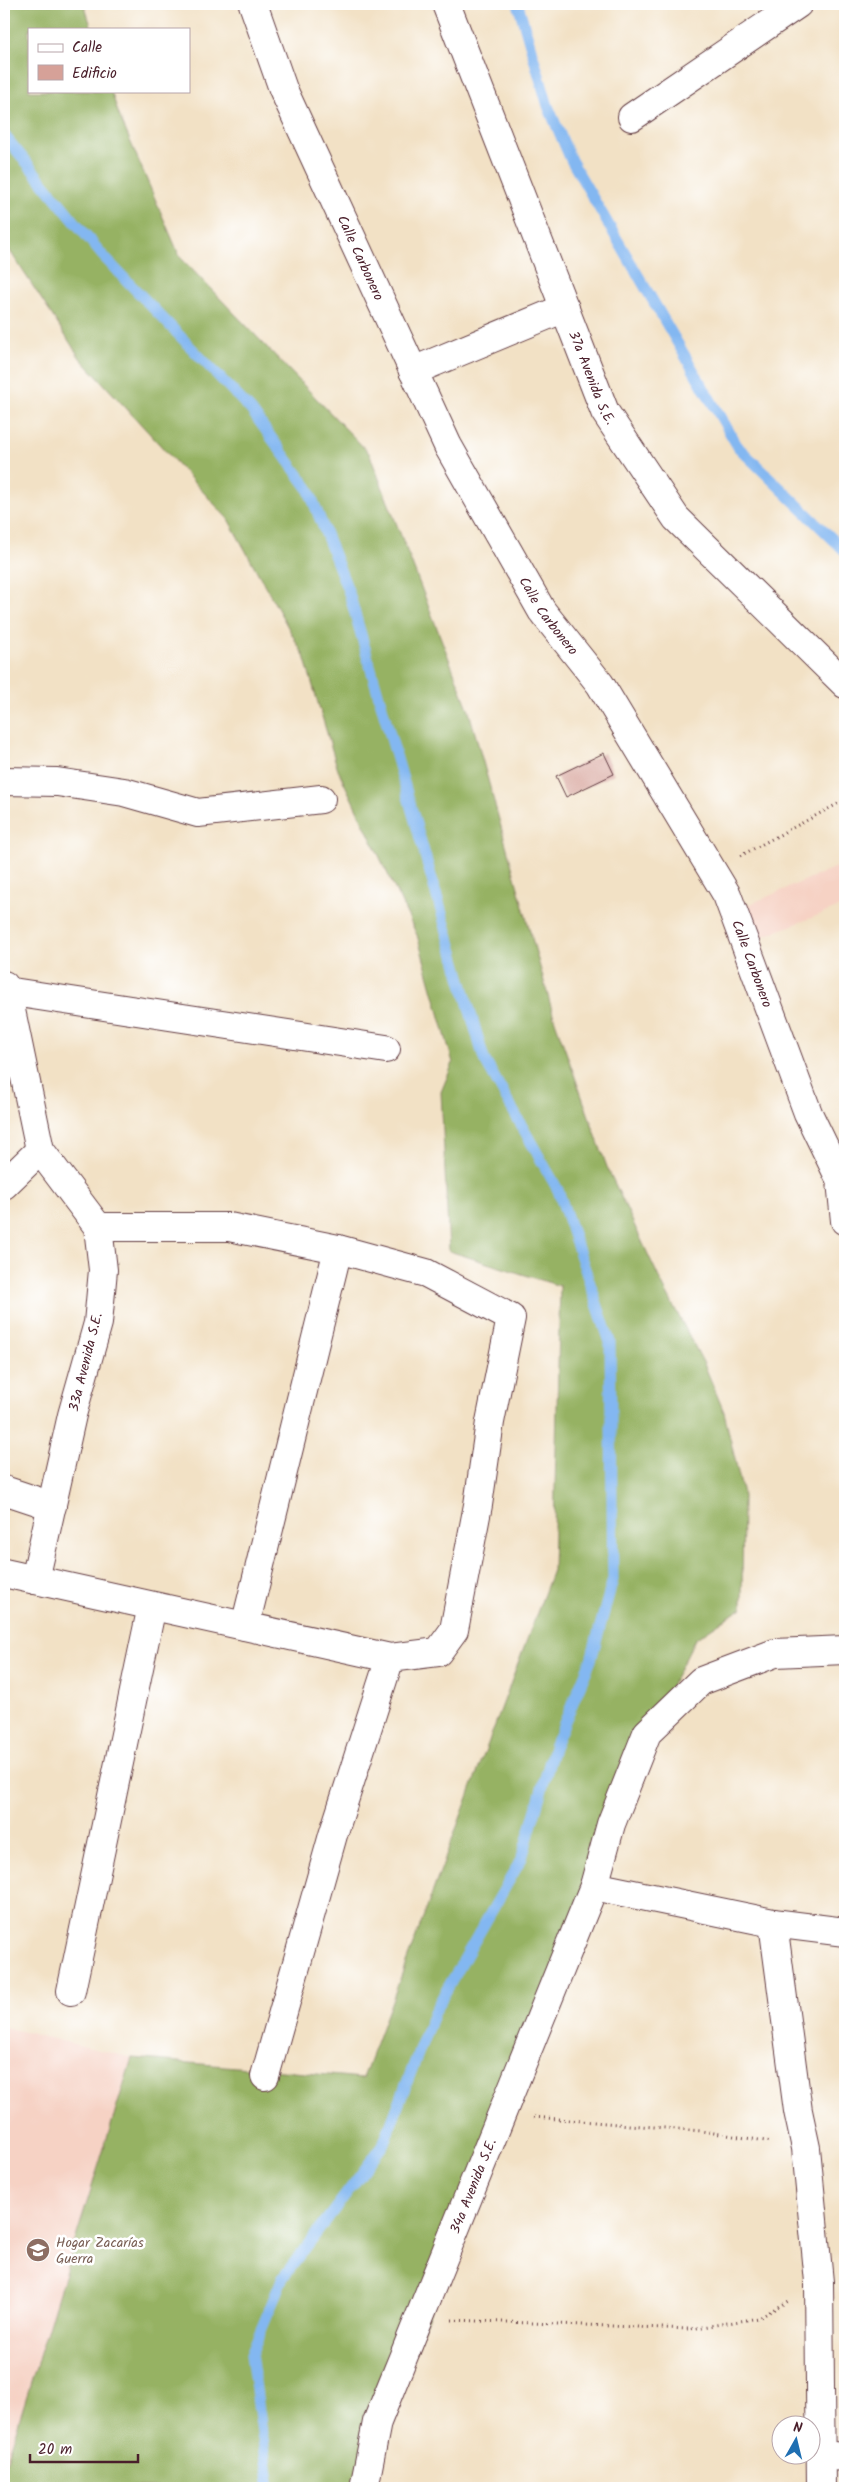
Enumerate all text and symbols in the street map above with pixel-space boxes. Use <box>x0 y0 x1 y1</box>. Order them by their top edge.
legend <box>28 28 190 92</box>
text: Calle <box>72 36 102 60</box>
text: Edificio <box>72 62 117 86</box>
street label: Calle Carbonero <box>331 212 389 304</box>
street label: 37a Avenida S.E. <box>562 328 621 429</box>
street label: Calle Carbonero <box>513 573 583 660</box>
street label: Calle Carbonero <box>725 917 778 1011</box>
street label: 33a Avenida S.E. <box>63 1311 109 1414</box>
street label: 34a Avenida S.E. <box>444 2135 503 2237</box>
place label: Hogar Zacarías Guerra <box>56 2232 144 2270</box>
school or university icon: Hogar Zacarías Guerra <box>25 2237 51 2263</box>
north arrow <box>772 2414 822 2464</box>
text: N <box>792 2417 804 2440</box>
scale bar <box>30 2432 138 2464</box>
text: 20 m <box>38 2438 72 2462</box>

